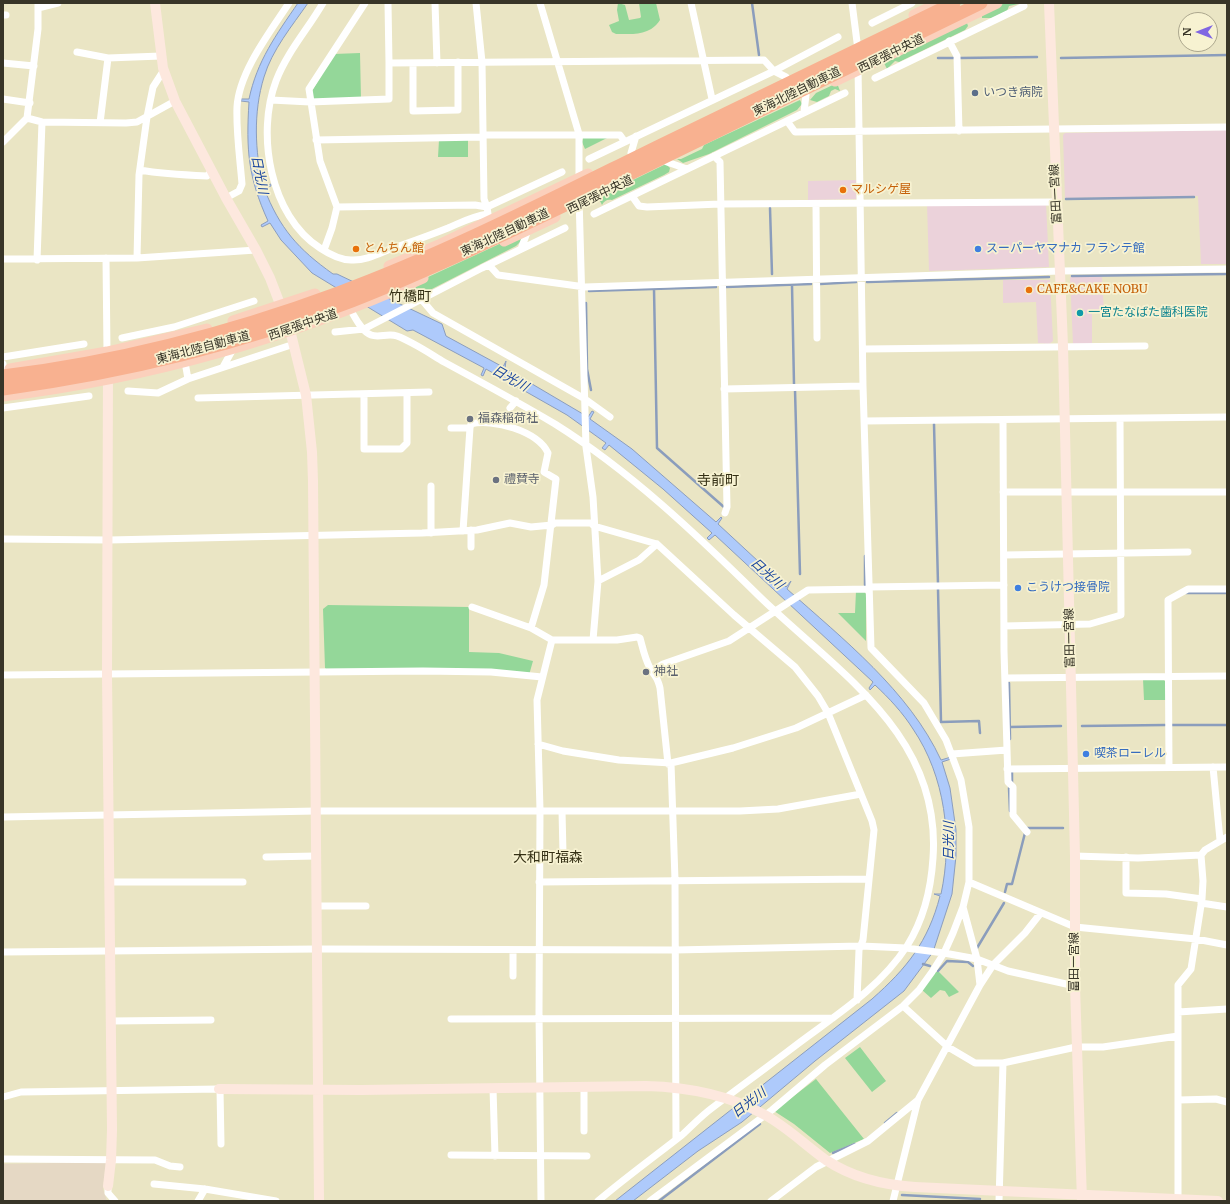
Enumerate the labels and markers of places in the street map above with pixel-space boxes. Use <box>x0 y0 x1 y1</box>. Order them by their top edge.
place label: いつき病院 <box>983 86 1043 100</box>
marker: いつき病院 <box>970 88 980 98</box>
place label: マルシゲ屋 <box>851 183 911 197</box>
marker: マルシゲ屋 <box>838 185 848 195</box>
place label: とんちん館 <box>364 242 424 256</box>
place label: スーパーヤマナカ フランテ館 <box>986 242 1145 256</box>
marker: とんちん館 <box>351 244 361 254</box>
marker: スーパーヤマナカ フランテ館 <box>973 244 983 254</box>
place label: CAFE&CAKE NOBU <box>1037 283 1148 297</box>
marker: CAFE&CAKE NOBU <box>1024 285 1034 295</box>
place label: 一宮たなばた歯科医院 <box>1088 306 1208 320</box>
marker: 一宮たなばた歯科医院 <box>1075 308 1085 318</box>
place label: 福森稲荷社 <box>478 412 538 426</box>
marker: 福森稲荷社 <box>465 414 475 424</box>
place label: 禮賛寺 <box>504 473 540 487</box>
marker: 禮賛寺 <box>491 475 501 485</box>
place label: こうけつ接骨院 <box>1026 581 1110 595</box>
marker: こうけつ接骨院 <box>1013 583 1023 593</box>
place label: 神社 <box>654 665 678 679</box>
marker: 神社 <box>641 667 651 677</box>
place label: 喫茶ローレル <box>1094 747 1166 761</box>
marker: 喫茶ローレル <box>1081 749 1091 759</box>

